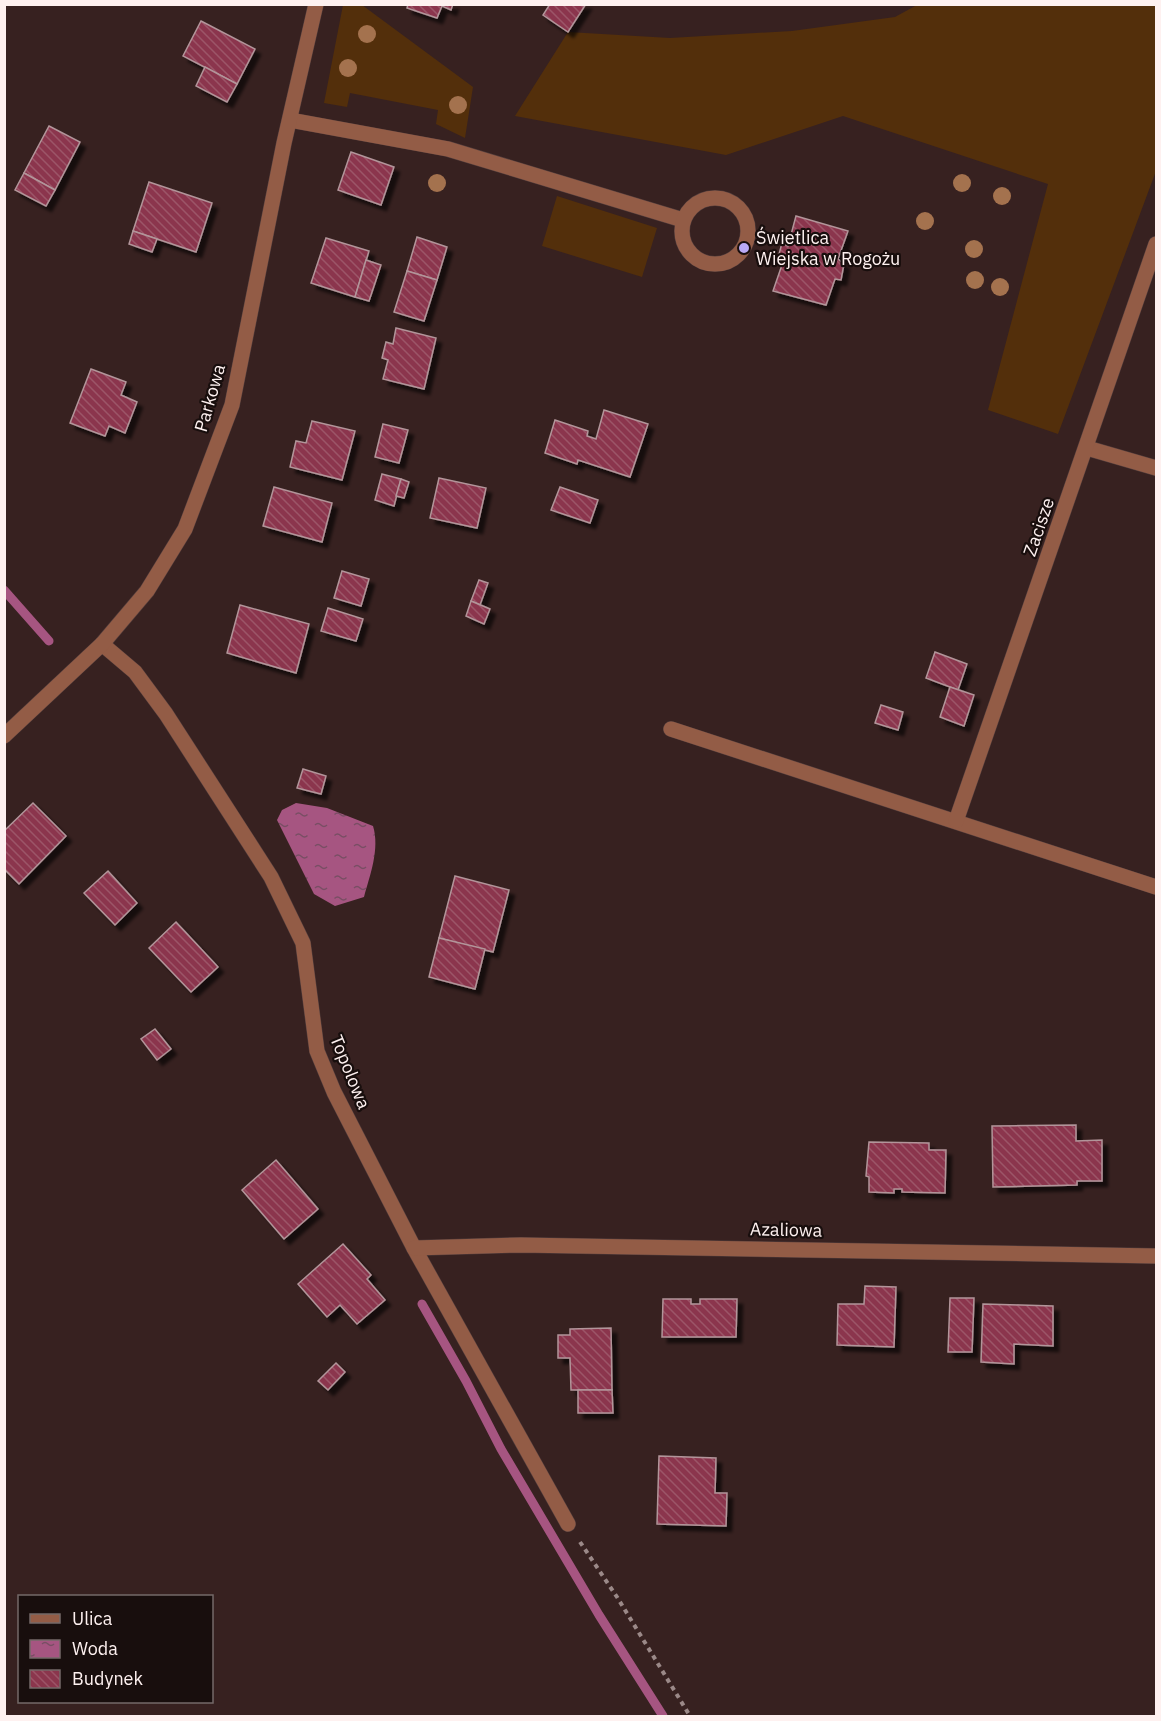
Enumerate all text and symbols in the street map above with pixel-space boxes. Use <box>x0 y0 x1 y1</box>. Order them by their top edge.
place label: Świetlica Wiejska w Rogożu <box>756 226 900 270</box>
marker: Świetlica Wiejska w Rogożu <box>737 241 751 255</box>
street label: Parkowa <box>189 361 230 434</box>
street label: Zacisze <box>1018 495 1059 559</box>
street label: Topolowa <box>325 1031 376 1113</box>
street label: Azaliowa <box>750 1217 823 1242</box>
legend <box>18 1595 213 1703</box>
text: Ulica <box>72 1607 113 1630</box>
text: Woda <box>72 1637 118 1660</box>
text: Budynek <box>72 1667 144 1690</box>

